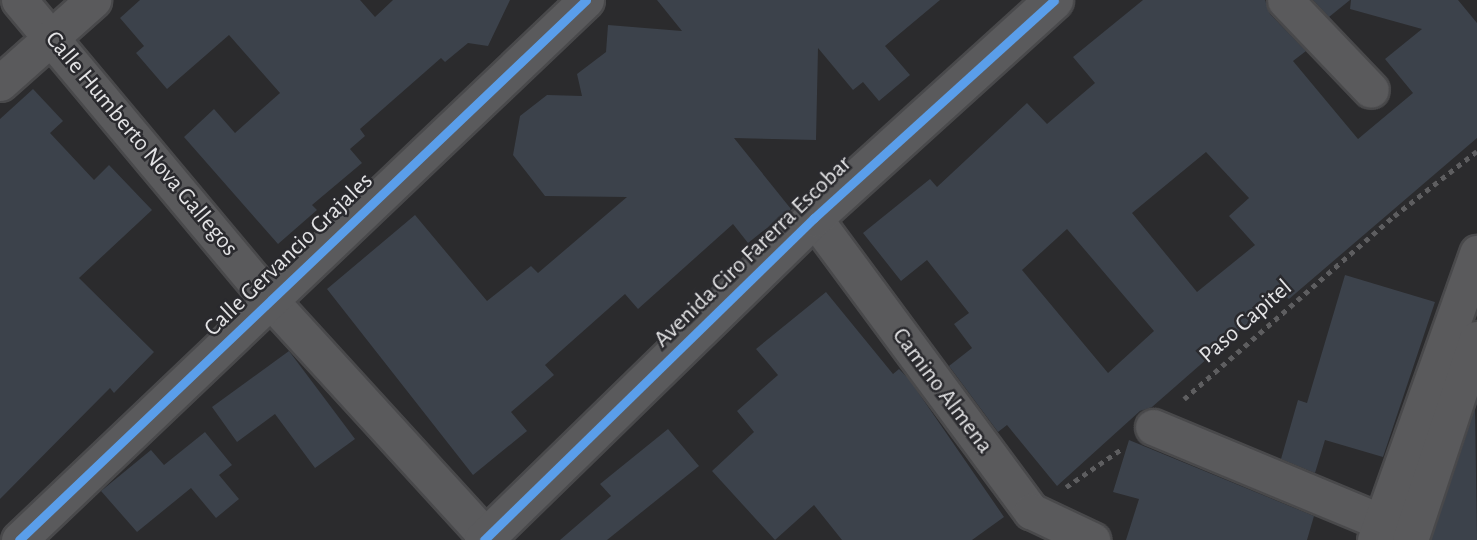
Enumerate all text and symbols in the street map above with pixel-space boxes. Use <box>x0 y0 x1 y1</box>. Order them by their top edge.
street label: Calle Humberto Nova Gallegos <box>39 26 243 262</box>
street label: Avenida Ciro Farerra Escobar <box>648 150 858 354</box>
street label: Calle Gervancio Grajales <box>199 167 379 343</box>
street label: Paso Capitel <box>1194 274 1298 370</box>
street label: Camino Almena <box>885 322 999 460</box>

